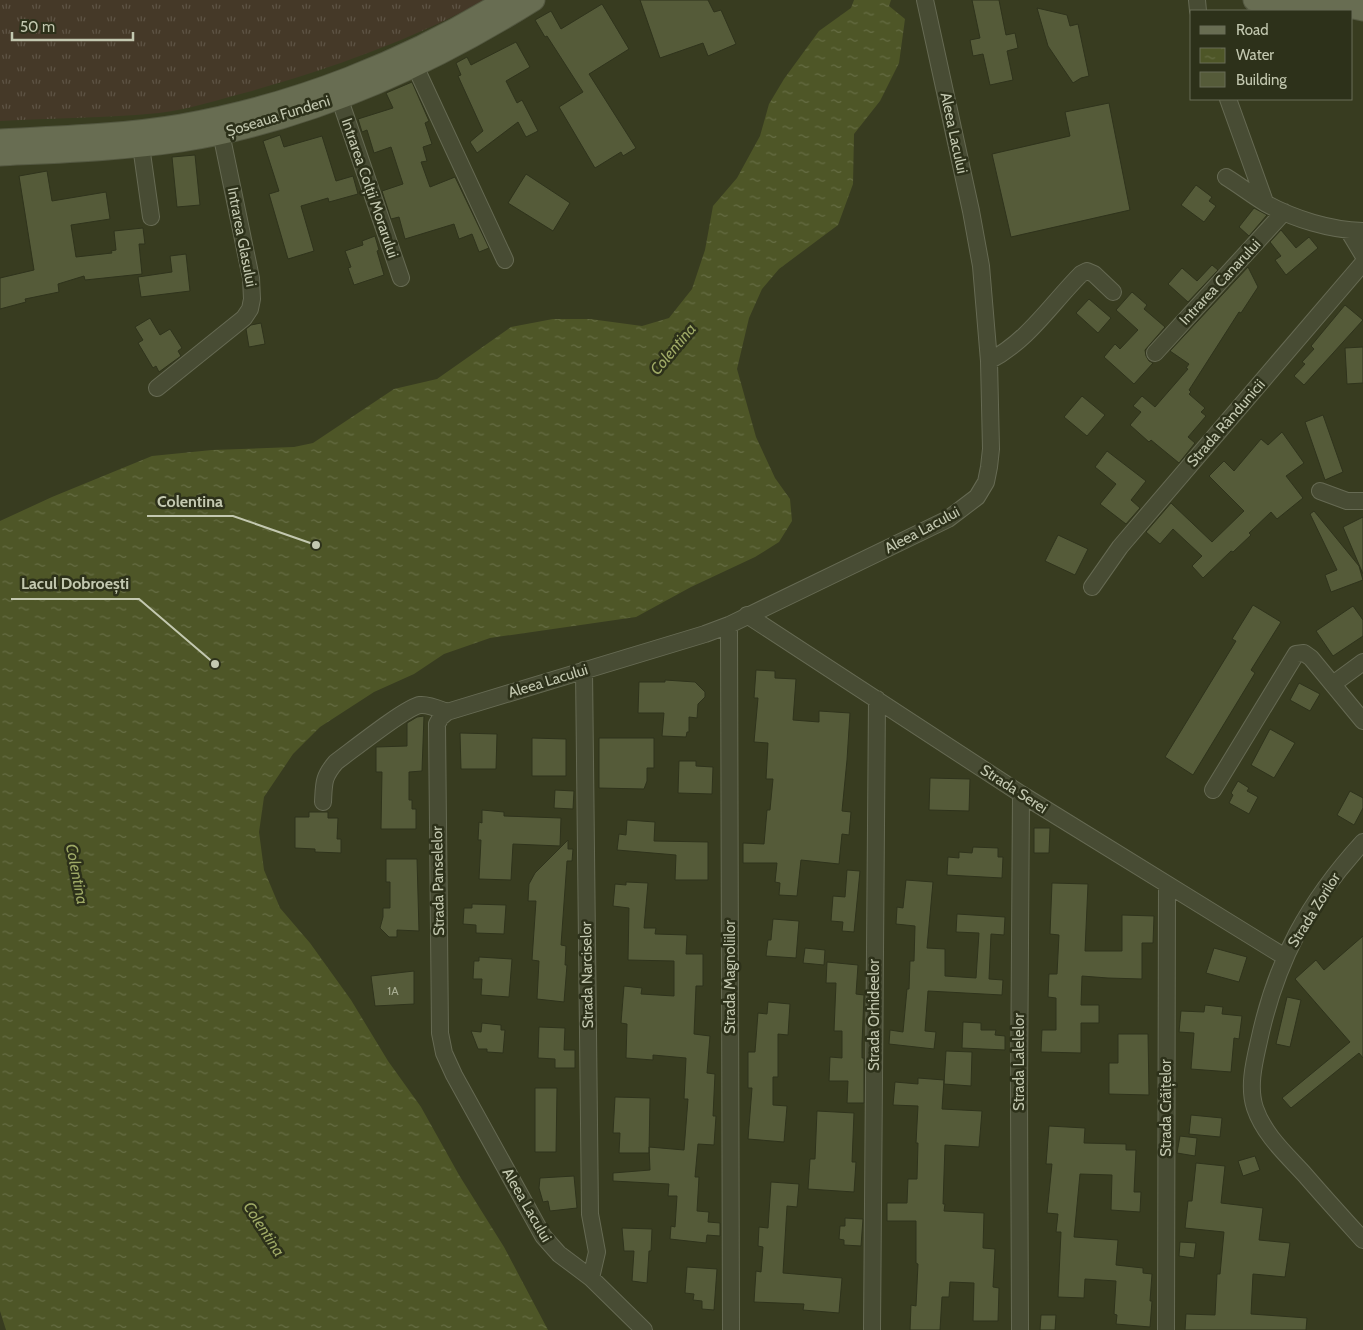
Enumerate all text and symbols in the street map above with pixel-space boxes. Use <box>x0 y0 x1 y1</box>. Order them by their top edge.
scale bar <box>12 10 134 42</box>
legend <box>1190 10 1353 100</box>
text: 50 m <box>20 18 55 36</box>
text: Road <box>1236 21 1269 39</box>
text: Water <box>1236 46 1274 64</box>
text: Building <box>1236 71 1287 89</box>
street label: Aleea Lacului <box>937 91 971 175</box>
street label: Șoseaua Fundeni <box>224 92 332 141</box>
street label: Intrarea Colții Morarului <box>337 116 402 261</box>
street label: Intrarea Glasului <box>224 186 260 288</box>
street label: Intrarea Canarului <box>1176 235 1264 329</box>
water label: Colentina <box>646 319 700 379</box>
street label: Strada Rândunicii <box>1183 376 1269 470</box>
callout: Colentina <box>147 485 233 516</box>
text: Colentina <box>157 492 223 511</box>
street label: Aleea Lacului <box>881 503 963 557</box>
callout: Lacul Dobroești <box>11 568 139 599</box>
text: Lacul Dobroești <box>21 574 129 594</box>
street label: Aleea Lacului <box>506 660 590 702</box>
street label: Strada Serei <box>977 761 1051 817</box>
street label: Strada Panselelor <box>428 826 448 936</box>
water label: Colentina <box>62 842 92 906</box>
street label: Strada Zorilor <box>1284 869 1344 951</box>
street label: Strada Magnoliilor <box>721 920 739 1034</box>
street label: Strada Narciselor <box>577 921 597 1029</box>
street label: Strada Orhideelor <box>865 959 883 1071</box>
house number: 1A <box>387 983 399 998</box>
street label: Strada Lalelelor <box>1010 1013 1028 1111</box>
street label: Strada Crăițelor <box>1157 1059 1176 1157</box>
street label: Aleea Lacului <box>499 1165 555 1245</box>
water label: Colentina <box>239 1198 289 1260</box>

